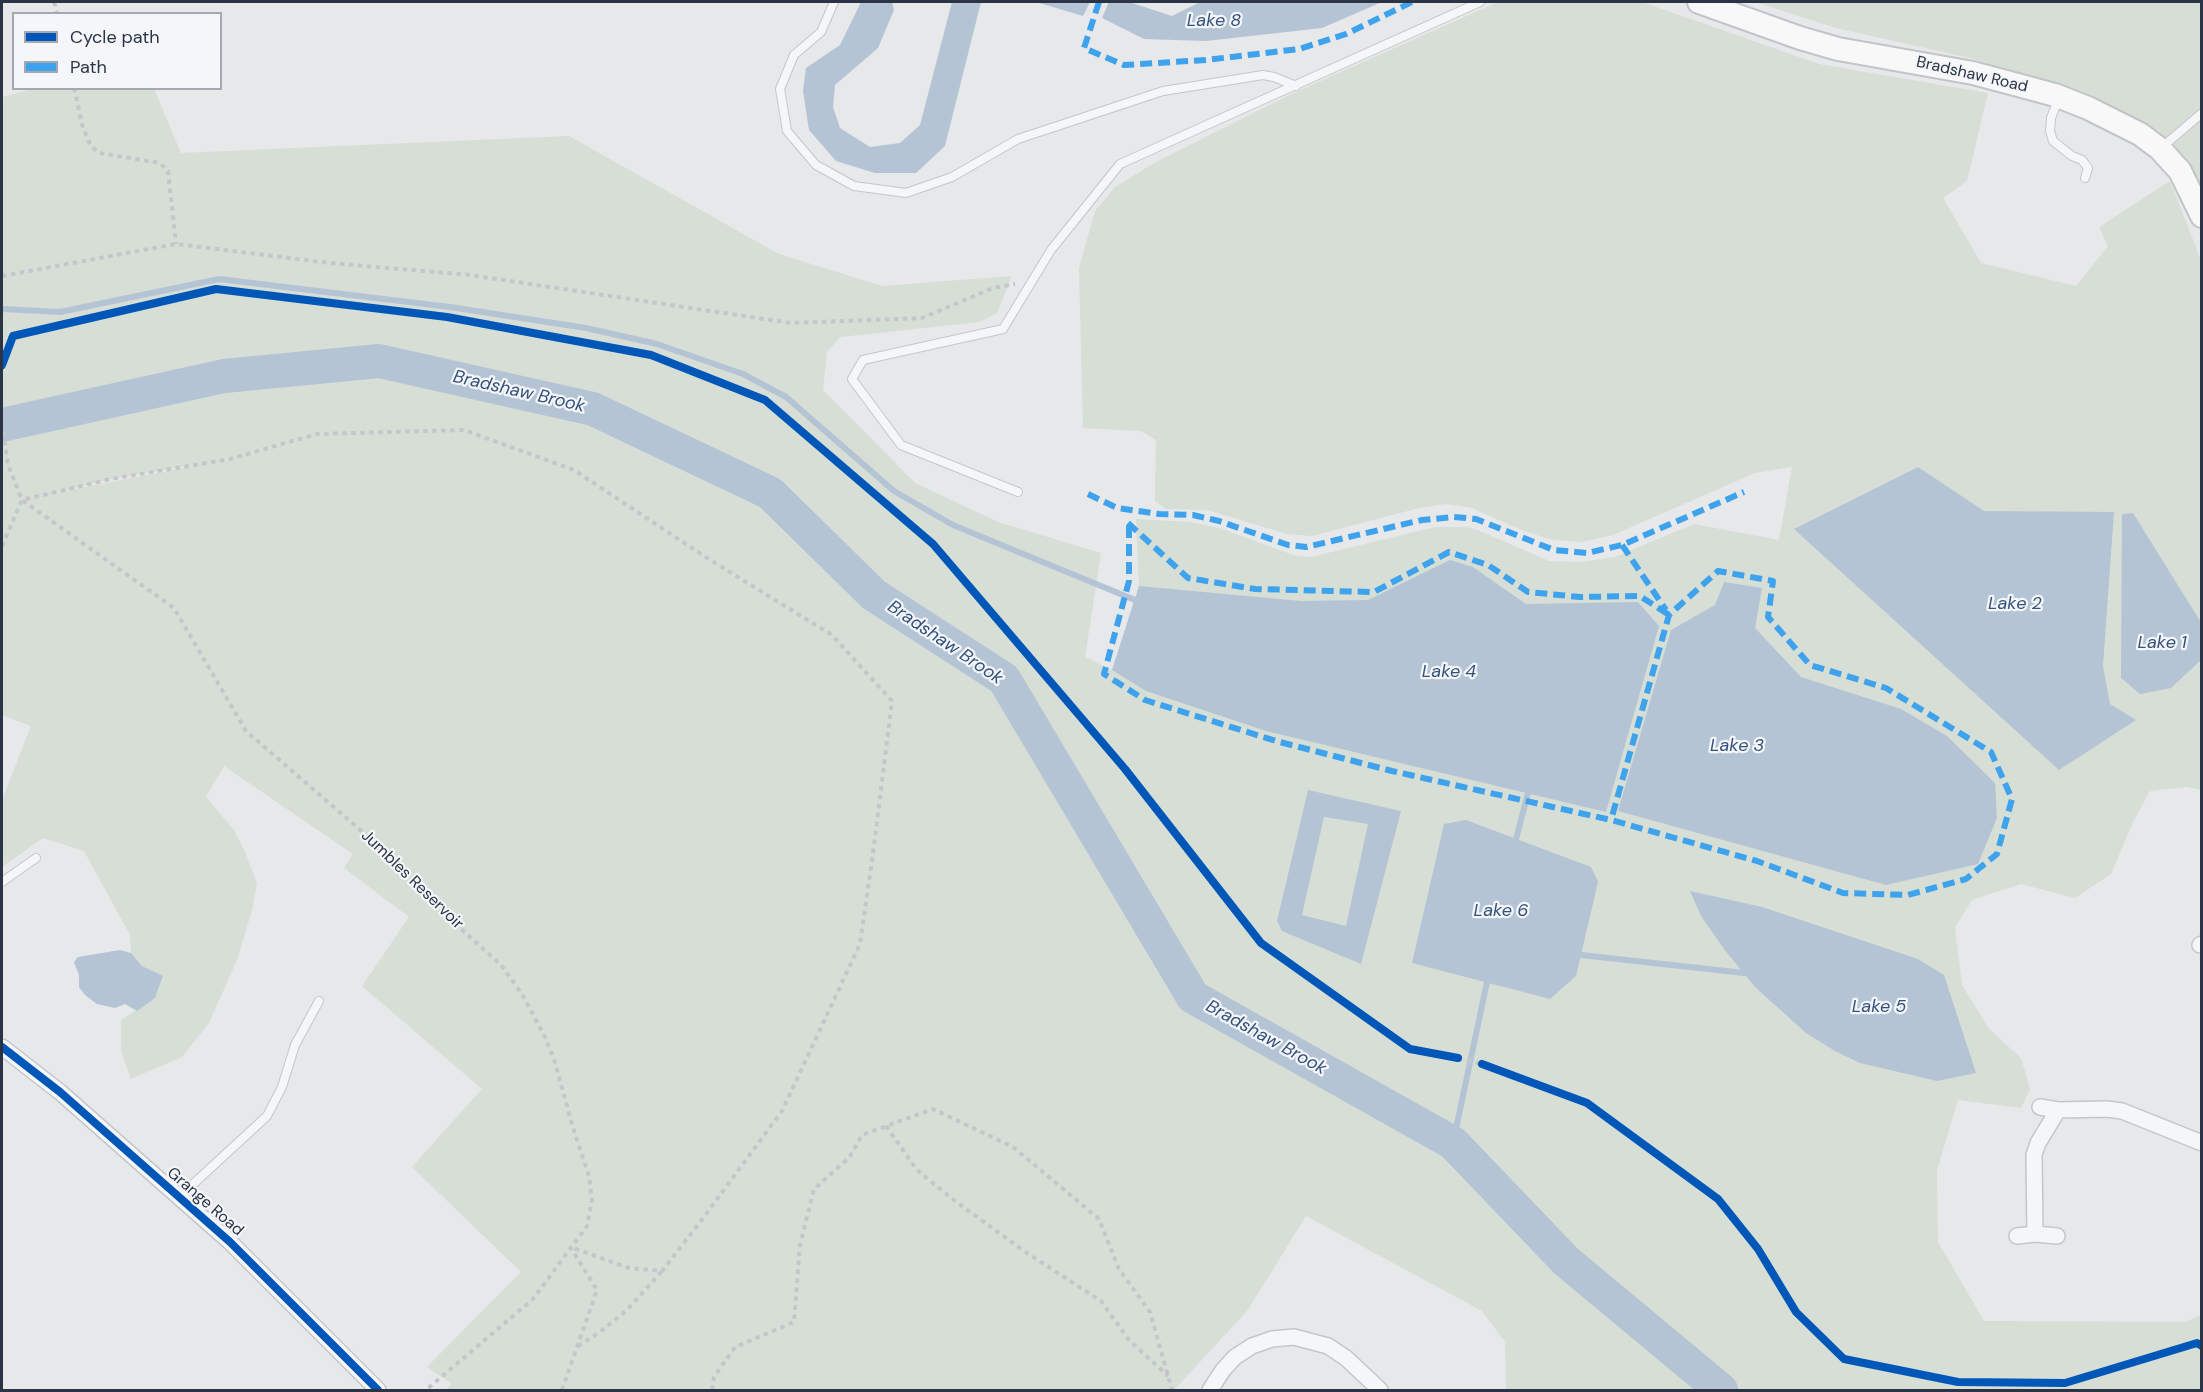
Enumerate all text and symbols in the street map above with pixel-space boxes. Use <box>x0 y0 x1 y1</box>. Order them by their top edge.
water label: Lake 8 <box>1187 10 1241 32</box>
legend <box>12 12 222 90</box>
text: Cycle path <box>70 25 160 49</box>
street label: Bradshaw Road <box>1914 53 2030 97</box>
text: Path <box>70 55 107 79</box>
water label: Bradshaw Brook <box>451 366 587 418</box>
water label: Lake 2 <box>1988 593 2042 615</box>
water label: Bradshaw Brook <box>883 596 1007 690</box>
water label: Lake 1 <box>2137 632 2187 654</box>
water label: Lake 4 <box>1422 661 1476 683</box>
water label: Lake 3 <box>1710 735 1764 757</box>
street label: Jumbles Reservoir <box>357 826 467 934</box>
water label: Lake 6 <box>1474 900 1528 922</box>
water label: Bradshaw Brook <box>1202 996 1330 1080</box>
water label: Lake 5 <box>1852 996 1906 1018</box>
street label: Grange Road <box>163 1164 247 1240</box>

